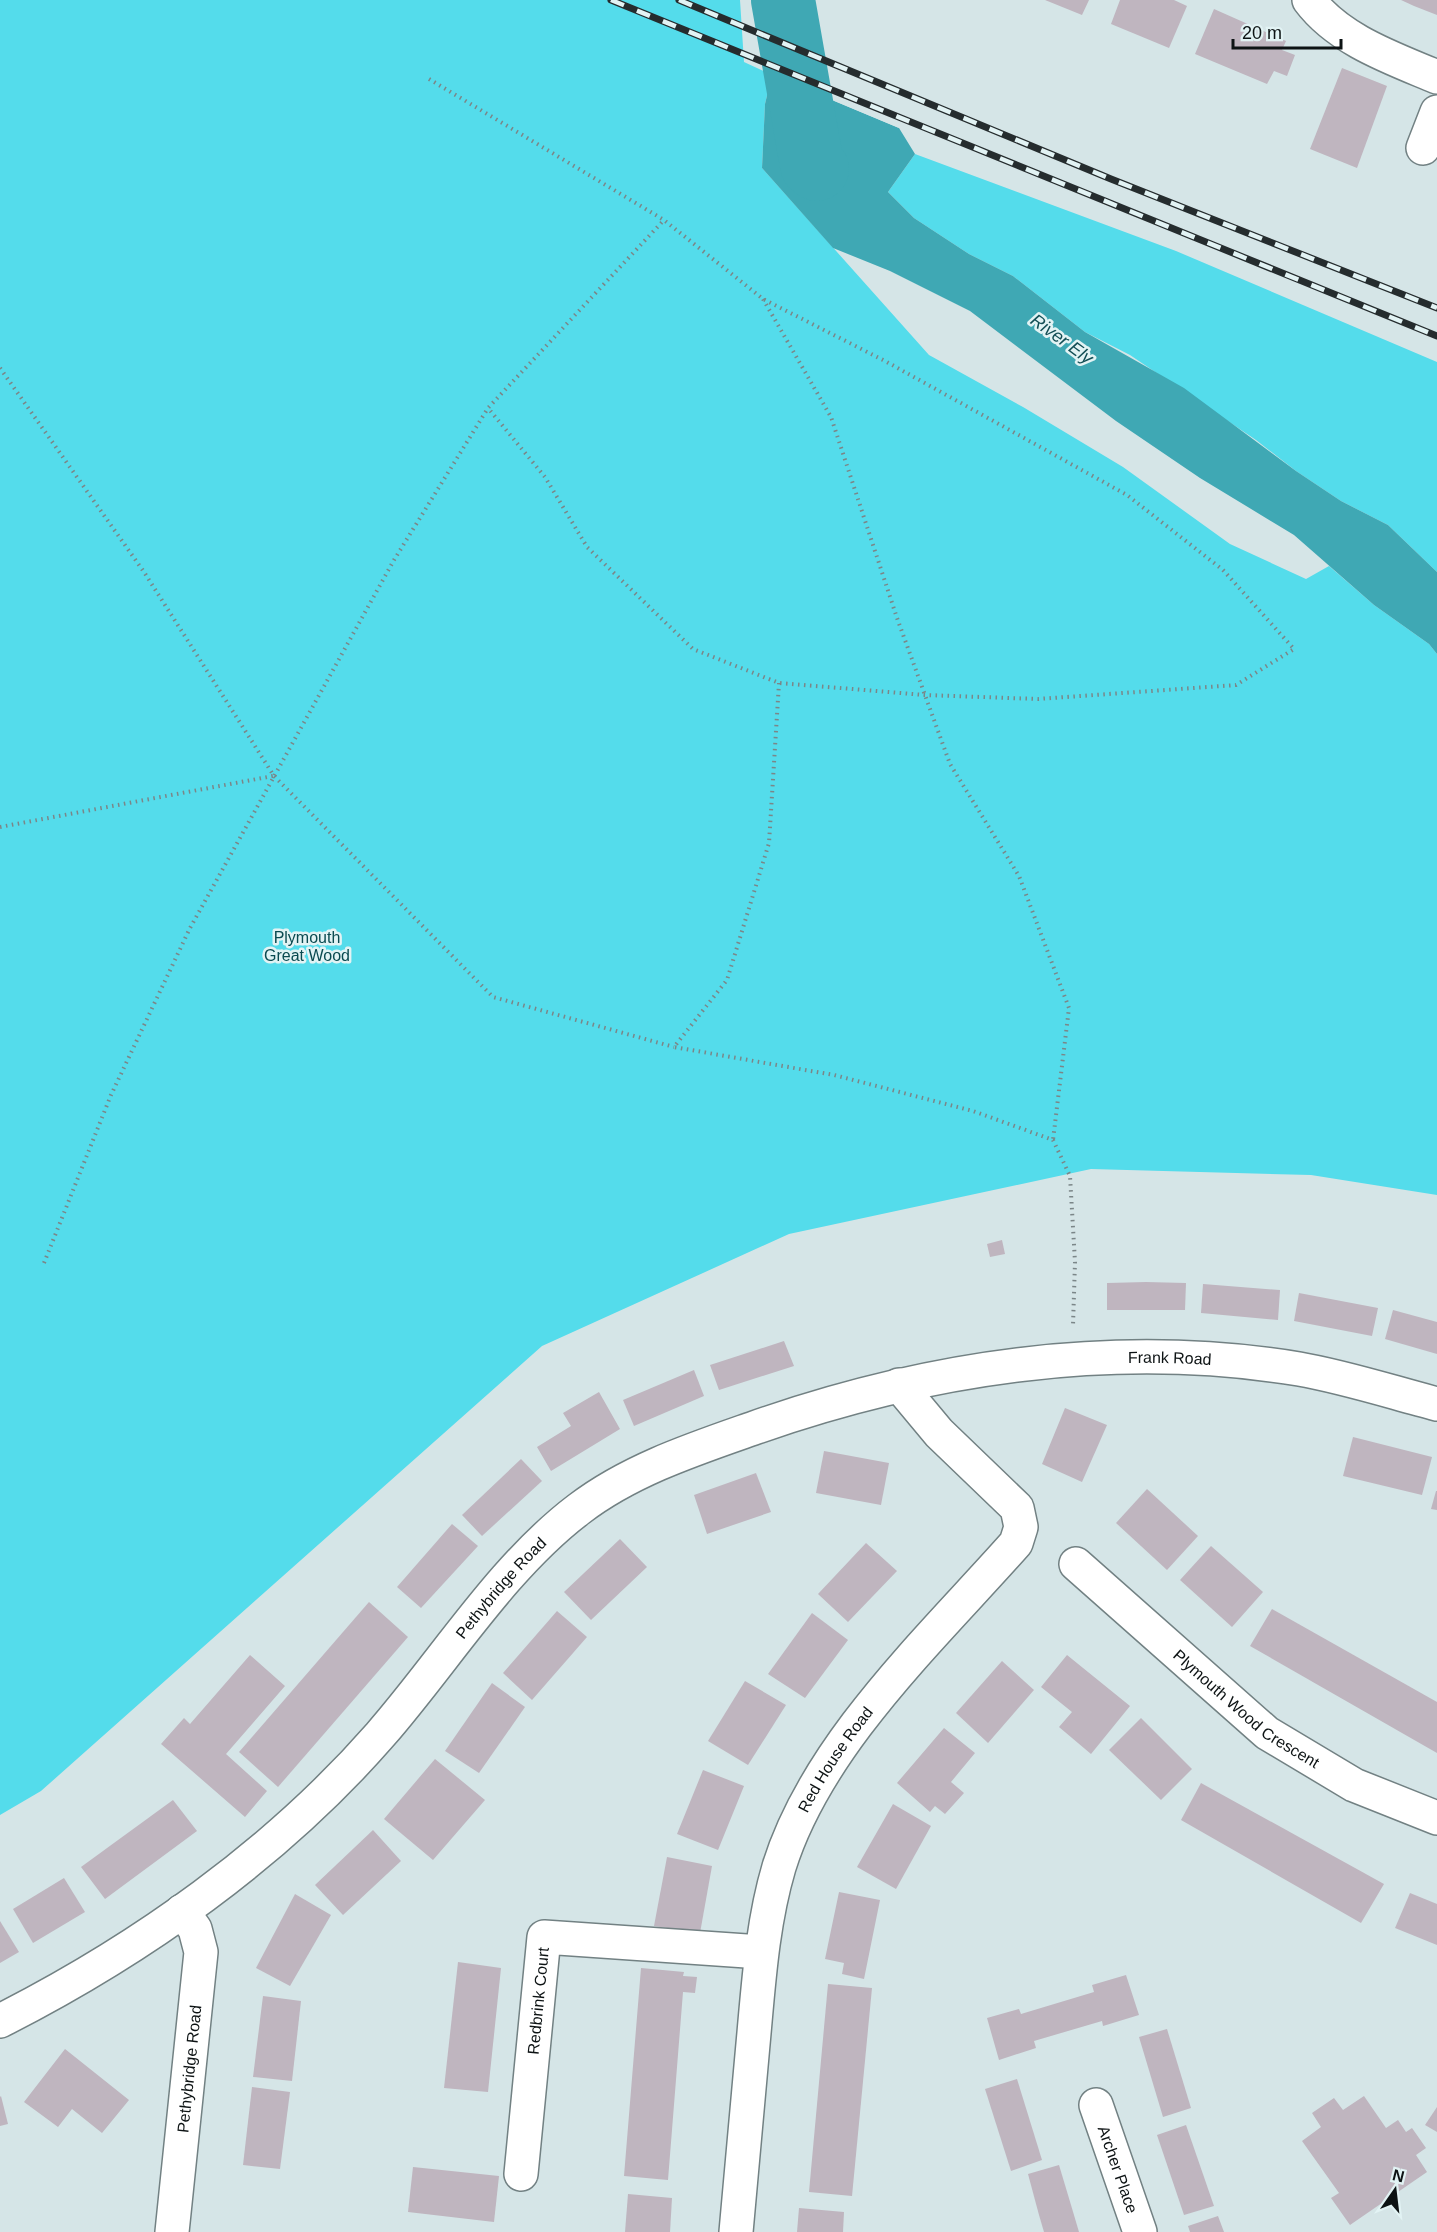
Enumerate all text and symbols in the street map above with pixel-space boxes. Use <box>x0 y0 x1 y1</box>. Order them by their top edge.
scale bar <box>1233 12 1341 50</box>
text: 20 m <box>1242 23 1282 43</box>
water label: River Ely <box>1027 310 1098 369</box>
park label: Plymouth Great Wood <box>264 929 350 964</box>
street label: Frank Road <box>1128 1349 1212 1368</box>
street label: Pethybridge Road <box>453 1534 549 1642</box>
street label: Plymouth Wood Crescent <box>1170 1646 1323 1772</box>
street label: Red House Road <box>795 1703 876 1815</box>
street label: Redbrink Court <box>525 1946 552 2055</box>
street label: Pethybridge Road <box>174 2004 204 2134</box>
street label: Archer Place <box>1095 2123 1141 2216</box>
north arrow <box>1365 2160 1425 2220</box>
text: N <box>1391 2166 1406 2186</box>

